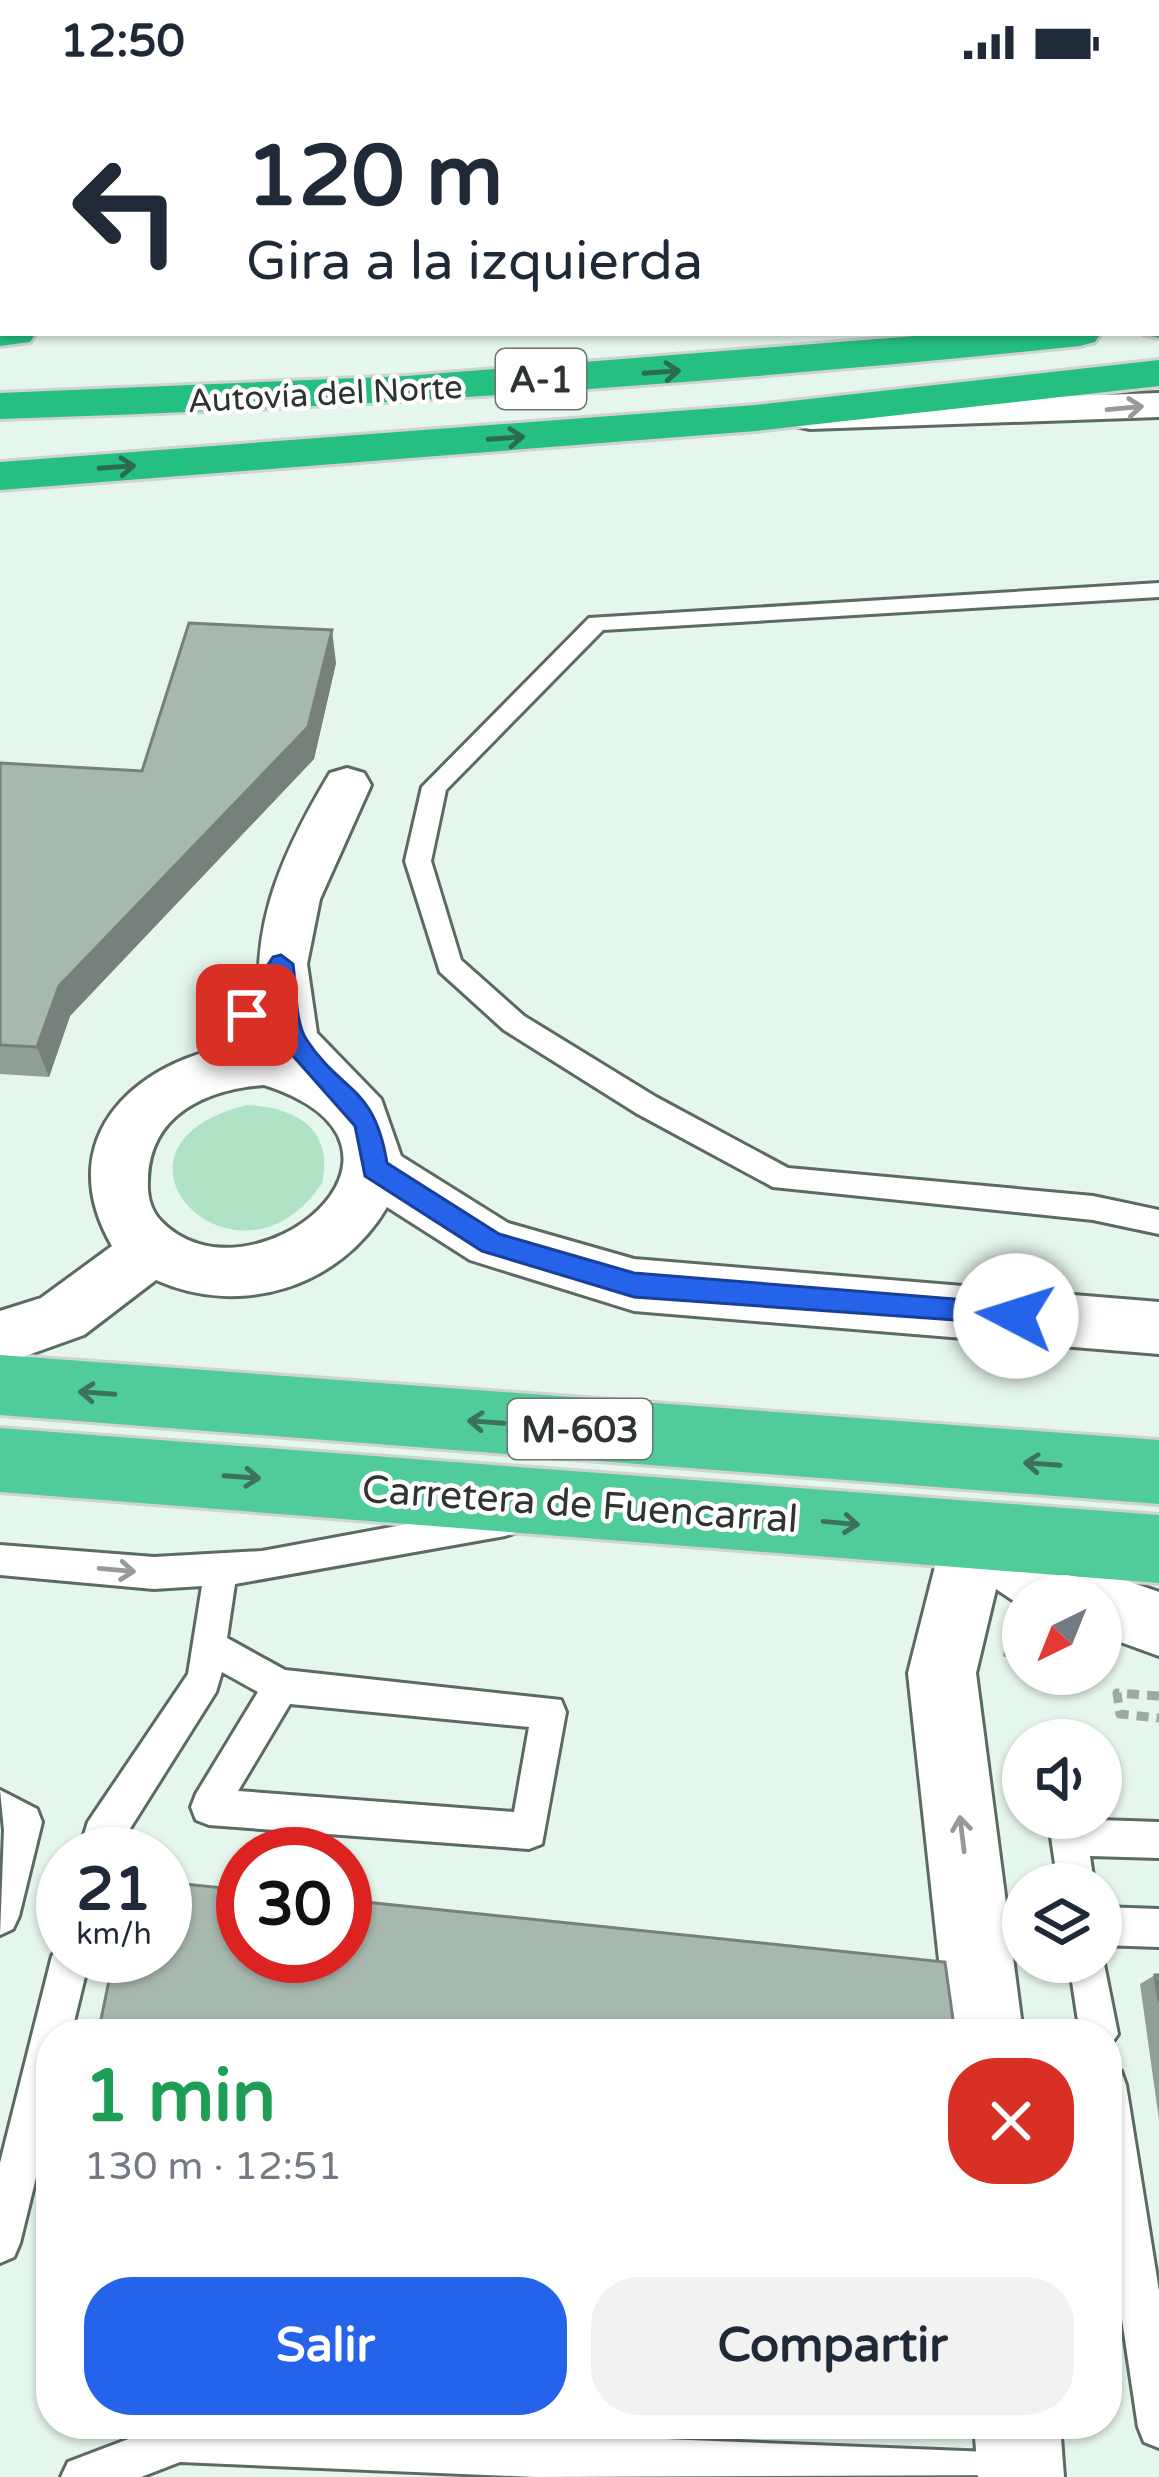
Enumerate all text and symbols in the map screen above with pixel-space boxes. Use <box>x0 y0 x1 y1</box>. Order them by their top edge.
text: 12:50 <box>60 15 185 69</box>
text: 120 m <box>246 127 503 228</box>
icon: left <box>48 132 204 288</box>
text: Gira a la izquierda <box>246 229 703 294</box>
road number: A-1 <box>496 349 586 409</box>
one-way arrow <box>642 360 681 383</box>
street label: Autovía del Norte <box>187 368 464 421</box>
one-way arrow <box>1105 396 1144 419</box>
one-way arrow <box>485 426 524 449</box>
one-way arrow <box>97 456 136 479</box>
pin <box>196 964 298 1066</box>
icon: arrive <box>214 982 280 1048</box>
position arrow <box>953 1253 1079 1379</box>
one-way arrow <box>78 1381 117 1404</box>
road number: M-603 <box>508 1399 652 1459</box>
one-way arrow <box>467 1410 506 1433</box>
one-way arrow <box>1023 1452 1062 1475</box>
one-way arrow <box>222 1465 261 1488</box>
street label: Carretera de Fuencarral <box>360 1466 800 1543</box>
one-way arrow <box>821 1512 860 1535</box>
one-way arrow <box>97 1558 136 1581</box>
north arrow <box>1002 1575 1122 1695</box>
map controls <box>1002 1575 1122 1983</box>
button: sound <box>1002 1719 1122 1839</box>
one-way arrow <box>950 1815 972 1854</box>
speed limit sign: 30 <box>216 1827 372 1983</box>
text: 21 <box>76 1854 152 1926</box>
button: layers <box>1002 1863 1122 1983</box>
text: km/h <box>76 1916 152 1953</box>
text: 1 min <box>84 2054 276 2141</box>
button: close <box>948 2058 1074 2184</box>
text: 130 m · 12:51 <box>84 2143 342 2190</box>
button: Salir <box>84 2277 567 2415</box>
button: Compartir <box>591 2277 1074 2415</box>

